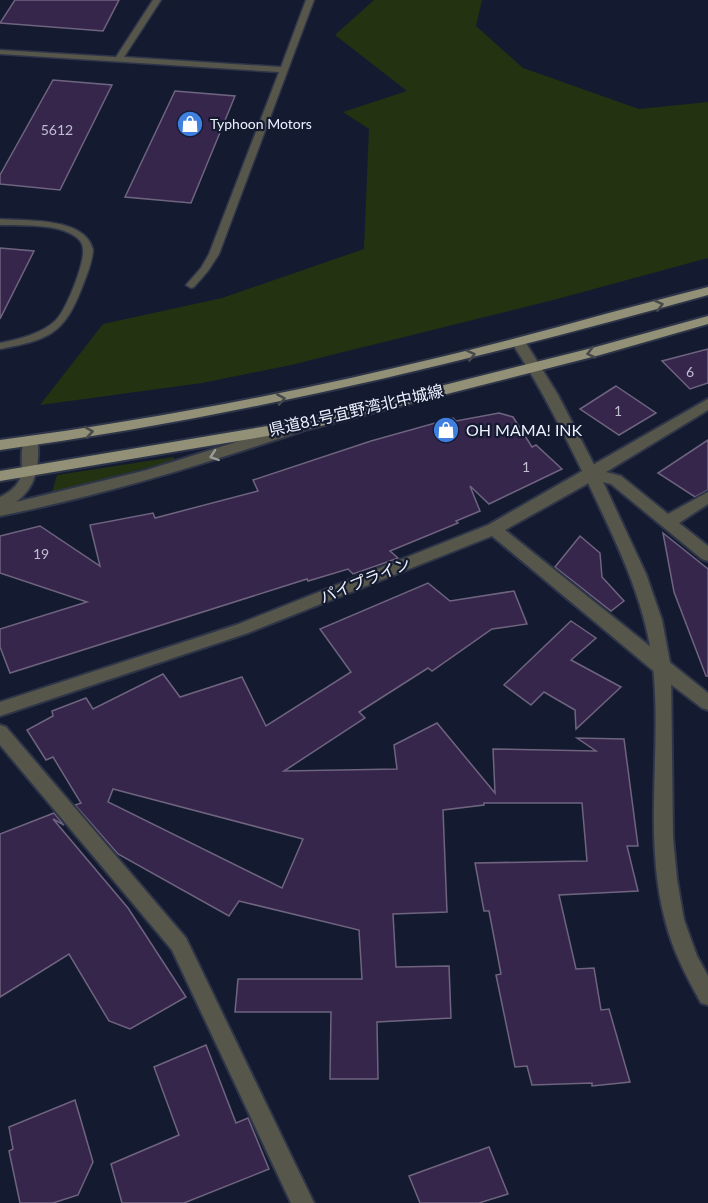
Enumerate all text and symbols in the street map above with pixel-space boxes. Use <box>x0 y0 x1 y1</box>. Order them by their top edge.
shop icon: Typhoon Motors <box>175 109 205 139</box>
place label: Typhoon Motors <box>210 115 312 132</box>
house number: 5612 <box>41 121 73 138</box>
one-way arrow <box>654 299 664 312</box>
one-way arrow <box>586 345 596 358</box>
one-way arrow <box>466 349 476 362</box>
house number: 6 <box>686 363 694 380</box>
street label: 県道81号宜野湾北中城線 <box>267 380 445 439</box>
one-way arrow <box>276 393 285 405</box>
house number: 1 <box>614 402 622 419</box>
shop icon: OH MAMA! INK <box>431 415 461 445</box>
place label: OH MAMA! INK <box>466 420 583 439</box>
one-way arrow <box>83 426 93 439</box>
one-way arrow <box>209 448 220 461</box>
house number: 1 <box>522 458 530 475</box>
house number: 19 <box>33 545 49 562</box>
street label: パイプライン <box>317 553 413 606</box>

